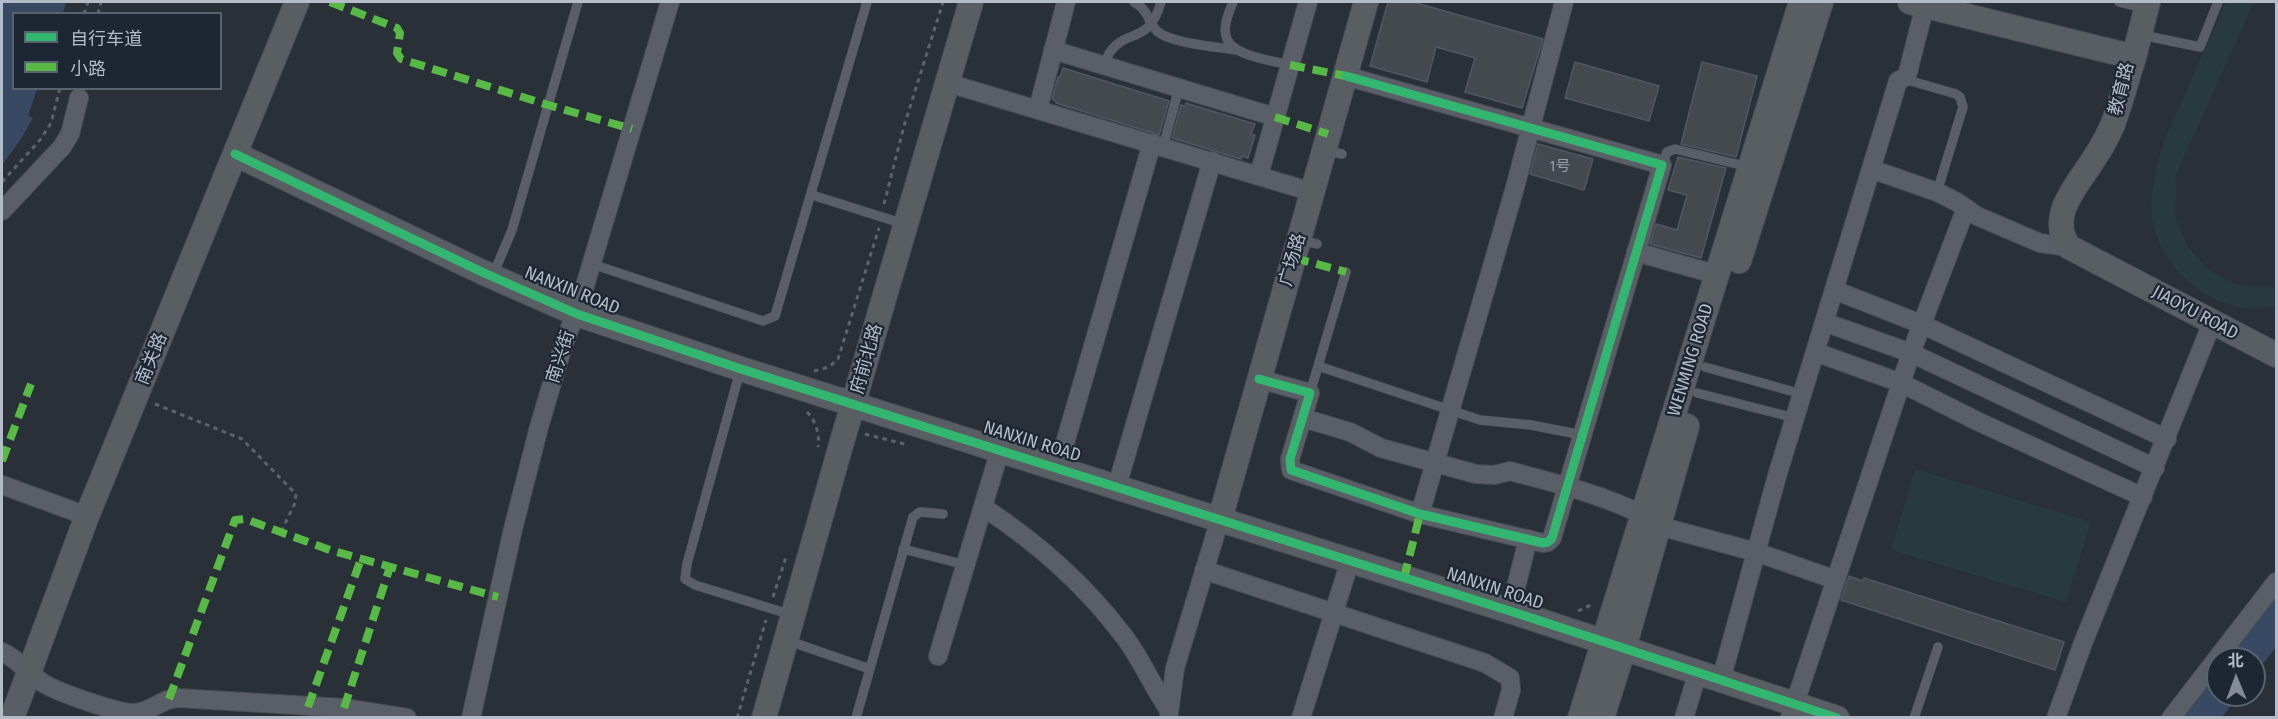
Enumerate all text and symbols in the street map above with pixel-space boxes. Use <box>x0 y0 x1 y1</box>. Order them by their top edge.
legend <box>12 12 222 90</box>
text: 自行车道 <box>70 28 142 50</box>
text: 小路 <box>70 58 106 80</box>
street label: 教育路 <box>2105 60 2139 118</box>
house number: 1号 <box>1550 158 1570 176</box>
street label: 广场路 <box>1275 231 1311 289</box>
street label: NANXIN ROAD <box>521 262 623 320</box>
street label: JIAOYU ROAD <box>2148 281 2242 345</box>
street label: WENMING ROAD <box>1664 301 1718 419</box>
street label: 府前北路 <box>847 321 887 397</box>
street label: 南兴街 <box>542 328 580 386</box>
street label: 南关路 <box>132 330 172 388</box>
street label: NANXIN ROAD <box>981 417 1083 467</box>
street label: NANXIN ROAD <box>1444 563 1546 615</box>
north arrow <box>2206 647 2266 707</box>
text: 北 <box>2228 651 2244 670</box>

